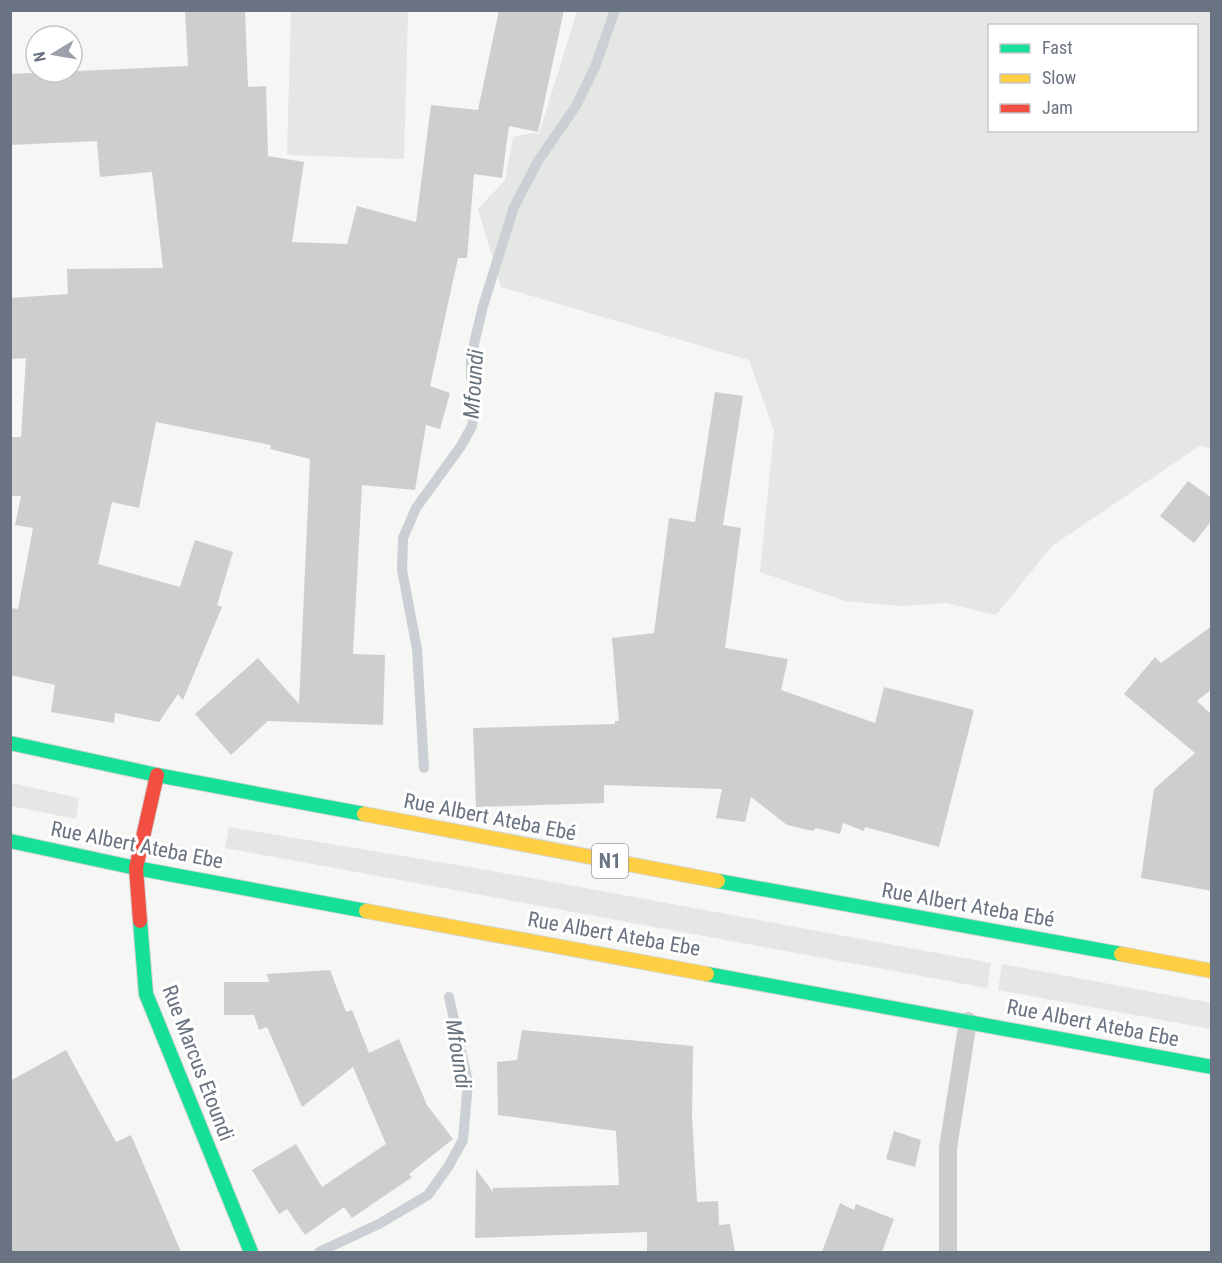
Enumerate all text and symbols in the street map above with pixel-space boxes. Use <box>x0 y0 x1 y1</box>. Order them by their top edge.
north arrow <box>24 24 84 84</box>
legend <box>988 24 1198 132</box>
text: Fast <box>1042 37 1073 58</box>
text: N <box>30 50 50 63</box>
text: Slow <box>1042 67 1077 88</box>
text: Jam <box>1042 97 1073 118</box>
water label: Mfoundi <box>459 348 488 420</box>
street label: Rue Albert Ateba Ebé <box>402 789 578 845</box>
street label: Rue Albert Ateba Ebe <box>49 817 225 873</box>
road number: N1 <box>592 844 628 878</box>
street label: Rue Albert Ateba Ebé <box>880 878 1056 932</box>
street label: Rue Albert Ateba Ebe <box>526 907 702 961</box>
street label: Rue Marcus Etoundi <box>157 982 239 1144</box>
street label: Rue Albert Ateba Ebe <box>1005 995 1181 1051</box>
water label: Mfoundi <box>441 1018 476 1091</box>

